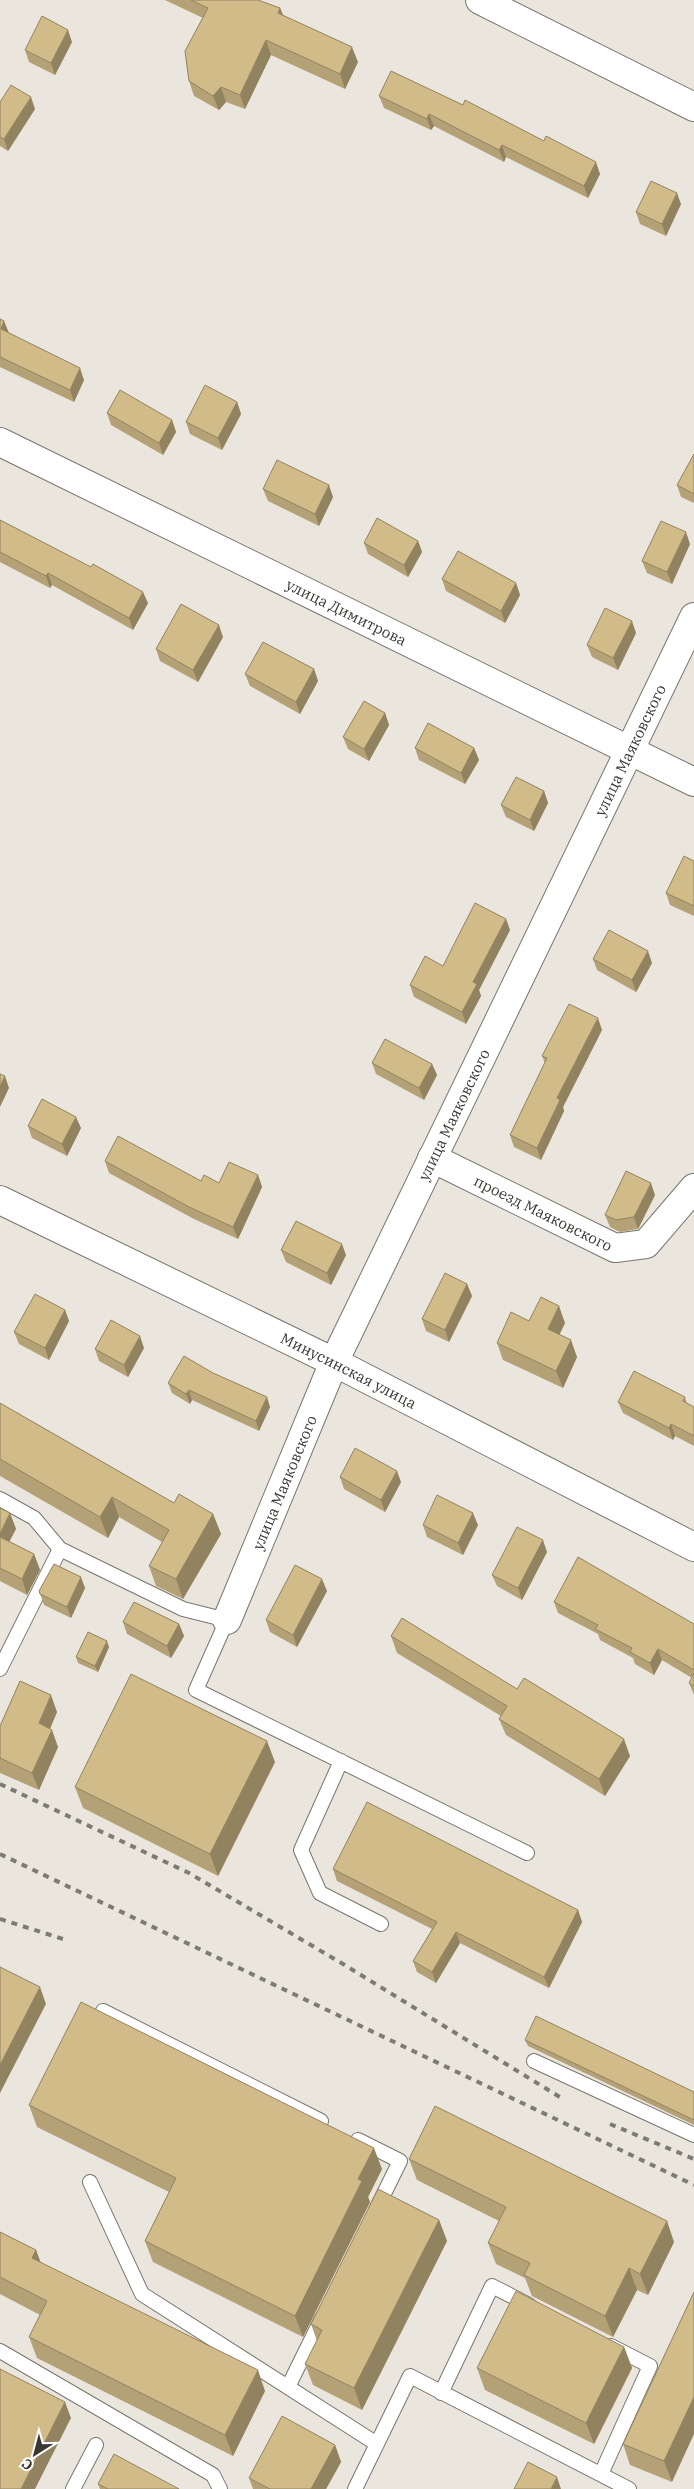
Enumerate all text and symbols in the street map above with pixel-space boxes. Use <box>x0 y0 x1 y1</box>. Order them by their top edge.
street label: улица Димитрова <box>283 574 410 649</box>
street label: улица Маяковского <box>590 681 670 819</box>
street label: улица Маяковского <box>414 1046 493 1184</box>
street label: проезд Маяковского <box>471 1171 616 1255</box>
street label: Минусинская улица <box>278 1328 420 1412</box>
street label: улица Маяковского <box>248 1412 320 1553</box>
north arrow <box>10 2429 60 2479</box>
text: С <box>18 2454 36 2475</box>

